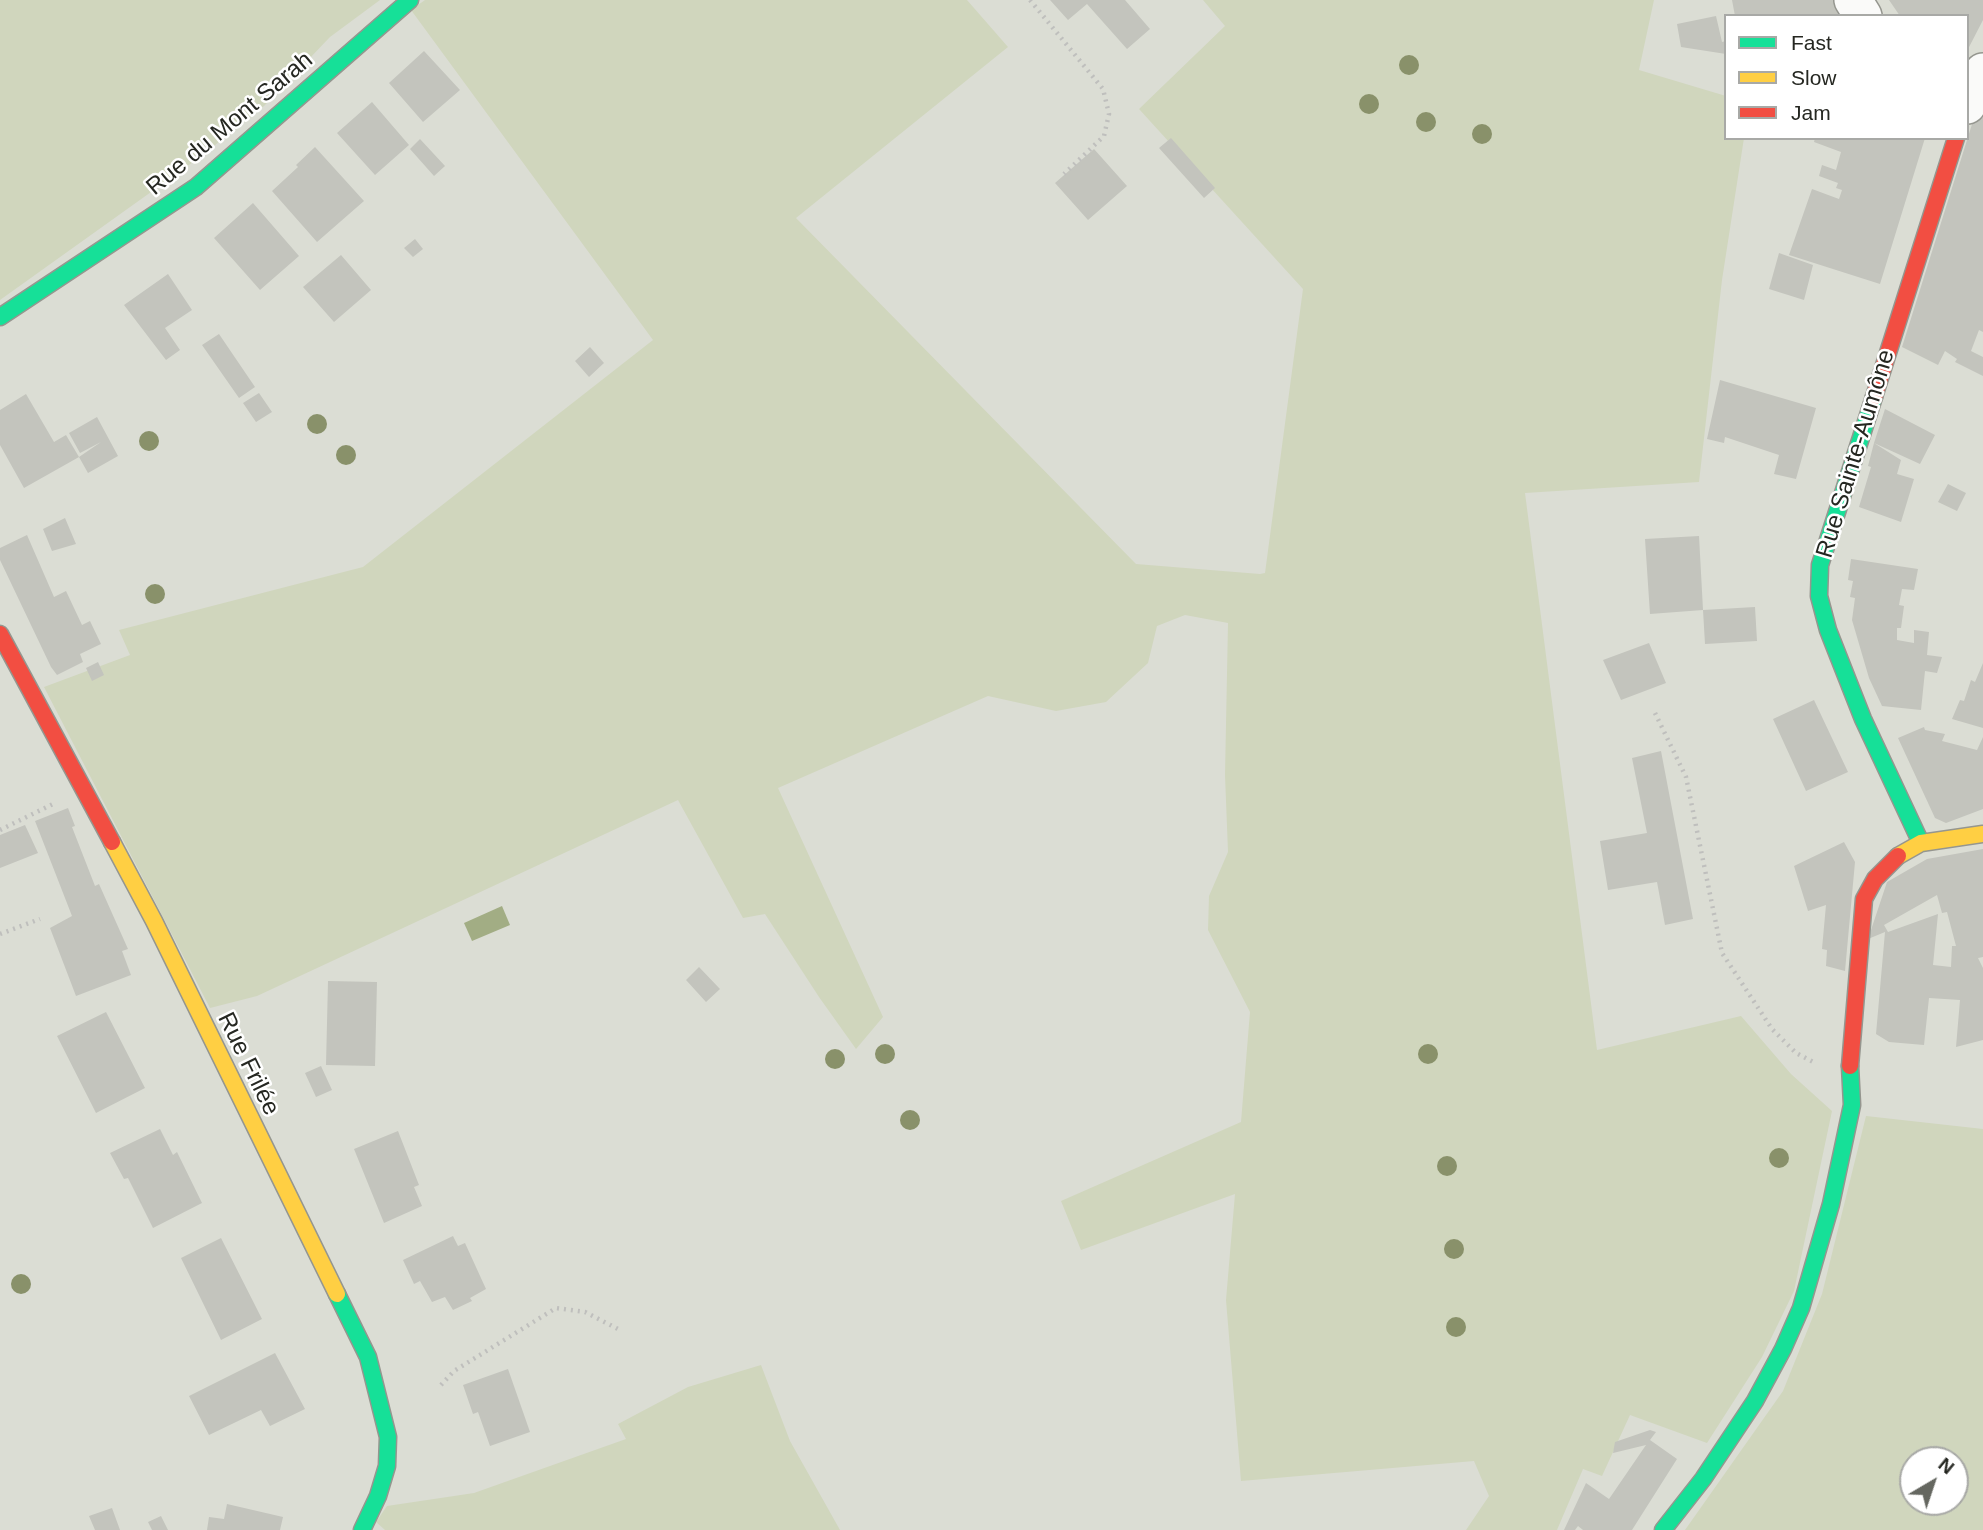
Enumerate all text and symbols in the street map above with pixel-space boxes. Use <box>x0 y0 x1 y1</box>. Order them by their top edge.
legend <box>1724 14 1969 140</box>
text: Fast <box>1791 31 1832 54</box>
street label: Rue du Mont Sarah <box>141 46 319 202</box>
text: Slow <box>1791 66 1837 89</box>
text: Jam <box>1791 101 1831 124</box>
street label: Rue Sainte-Aumône <box>1811 346 1901 562</box>
street label: Rue Frilée <box>211 1008 285 1120</box>
north arrow <box>1899 1446 1969 1516</box>
text: N <box>1934 1453 1958 1478</box>

